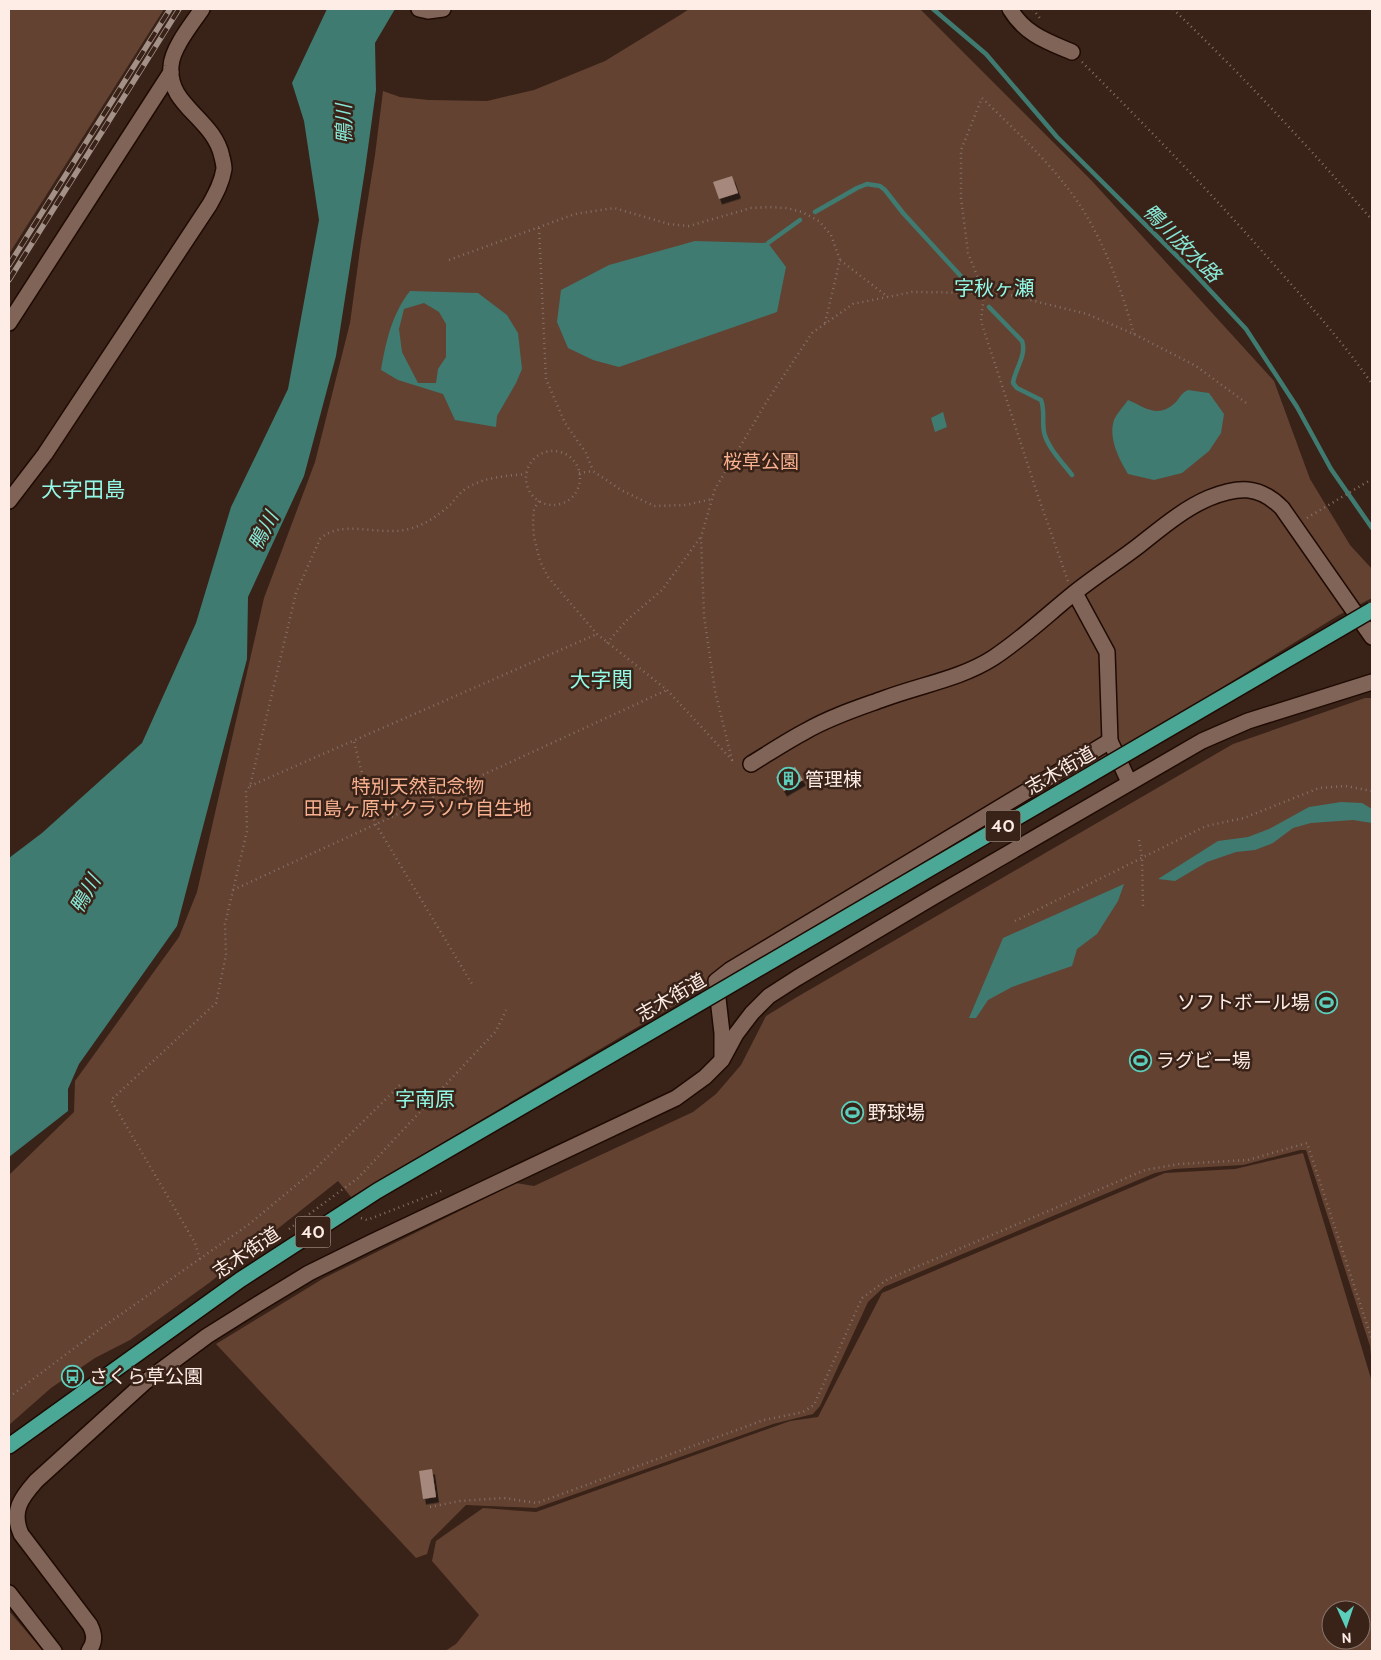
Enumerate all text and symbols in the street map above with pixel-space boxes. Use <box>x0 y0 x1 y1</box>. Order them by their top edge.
water label: 鴨川 <box>332 102 356 144</box>
water label: 鴨川放水路 <box>1138 199 1227 288</box>
district label: 字秋ヶ瀬 <box>954 276 1034 300</box>
park label: 桜草公園 <box>723 450 799 473</box>
district label: 大字田島 <box>41 477 125 502</box>
water label: 鴨川 <box>243 506 284 554</box>
district label: 大字関 <box>570 667 633 692</box>
street label: 志木街道 <box>1022 741 1099 799</box>
building icon: 管理棟 <box>777 767 801 791</box>
place label: 管理棟 <box>805 768 862 791</box>
park label: 特別天然記念物 田島ヶ原サクラソウ自生地 <box>304 775 532 820</box>
road number: 40 <box>986 810 1020 841</box>
water label: 鴨川 <box>65 869 106 917</box>
street label: 志木街道 <box>633 968 710 1026</box>
sports icon: ソフトボール場 <box>1314 990 1338 1014</box>
place label: ソフトボール場 <box>1177 991 1310 1014</box>
sports icon: ラグビー場 <box>1128 1048 1152 1072</box>
place label: ラグビー場 <box>1156 1049 1251 1072</box>
district label: 字南原 <box>395 1087 455 1111</box>
sports icon: 野球場 <box>840 1100 864 1124</box>
place label: 野球場 <box>868 1101 925 1124</box>
road number: 40 <box>296 1216 330 1248</box>
street label: 志木街道 <box>208 1222 284 1283</box>
bus stop icon: さくら草公園 <box>61 1364 85 1388</box>
place label: さくら草公園 <box>89 1365 203 1388</box>
north arrow <box>1321 1600 1371 1650</box>
text: N <box>1341 1629 1352 1647</box>

